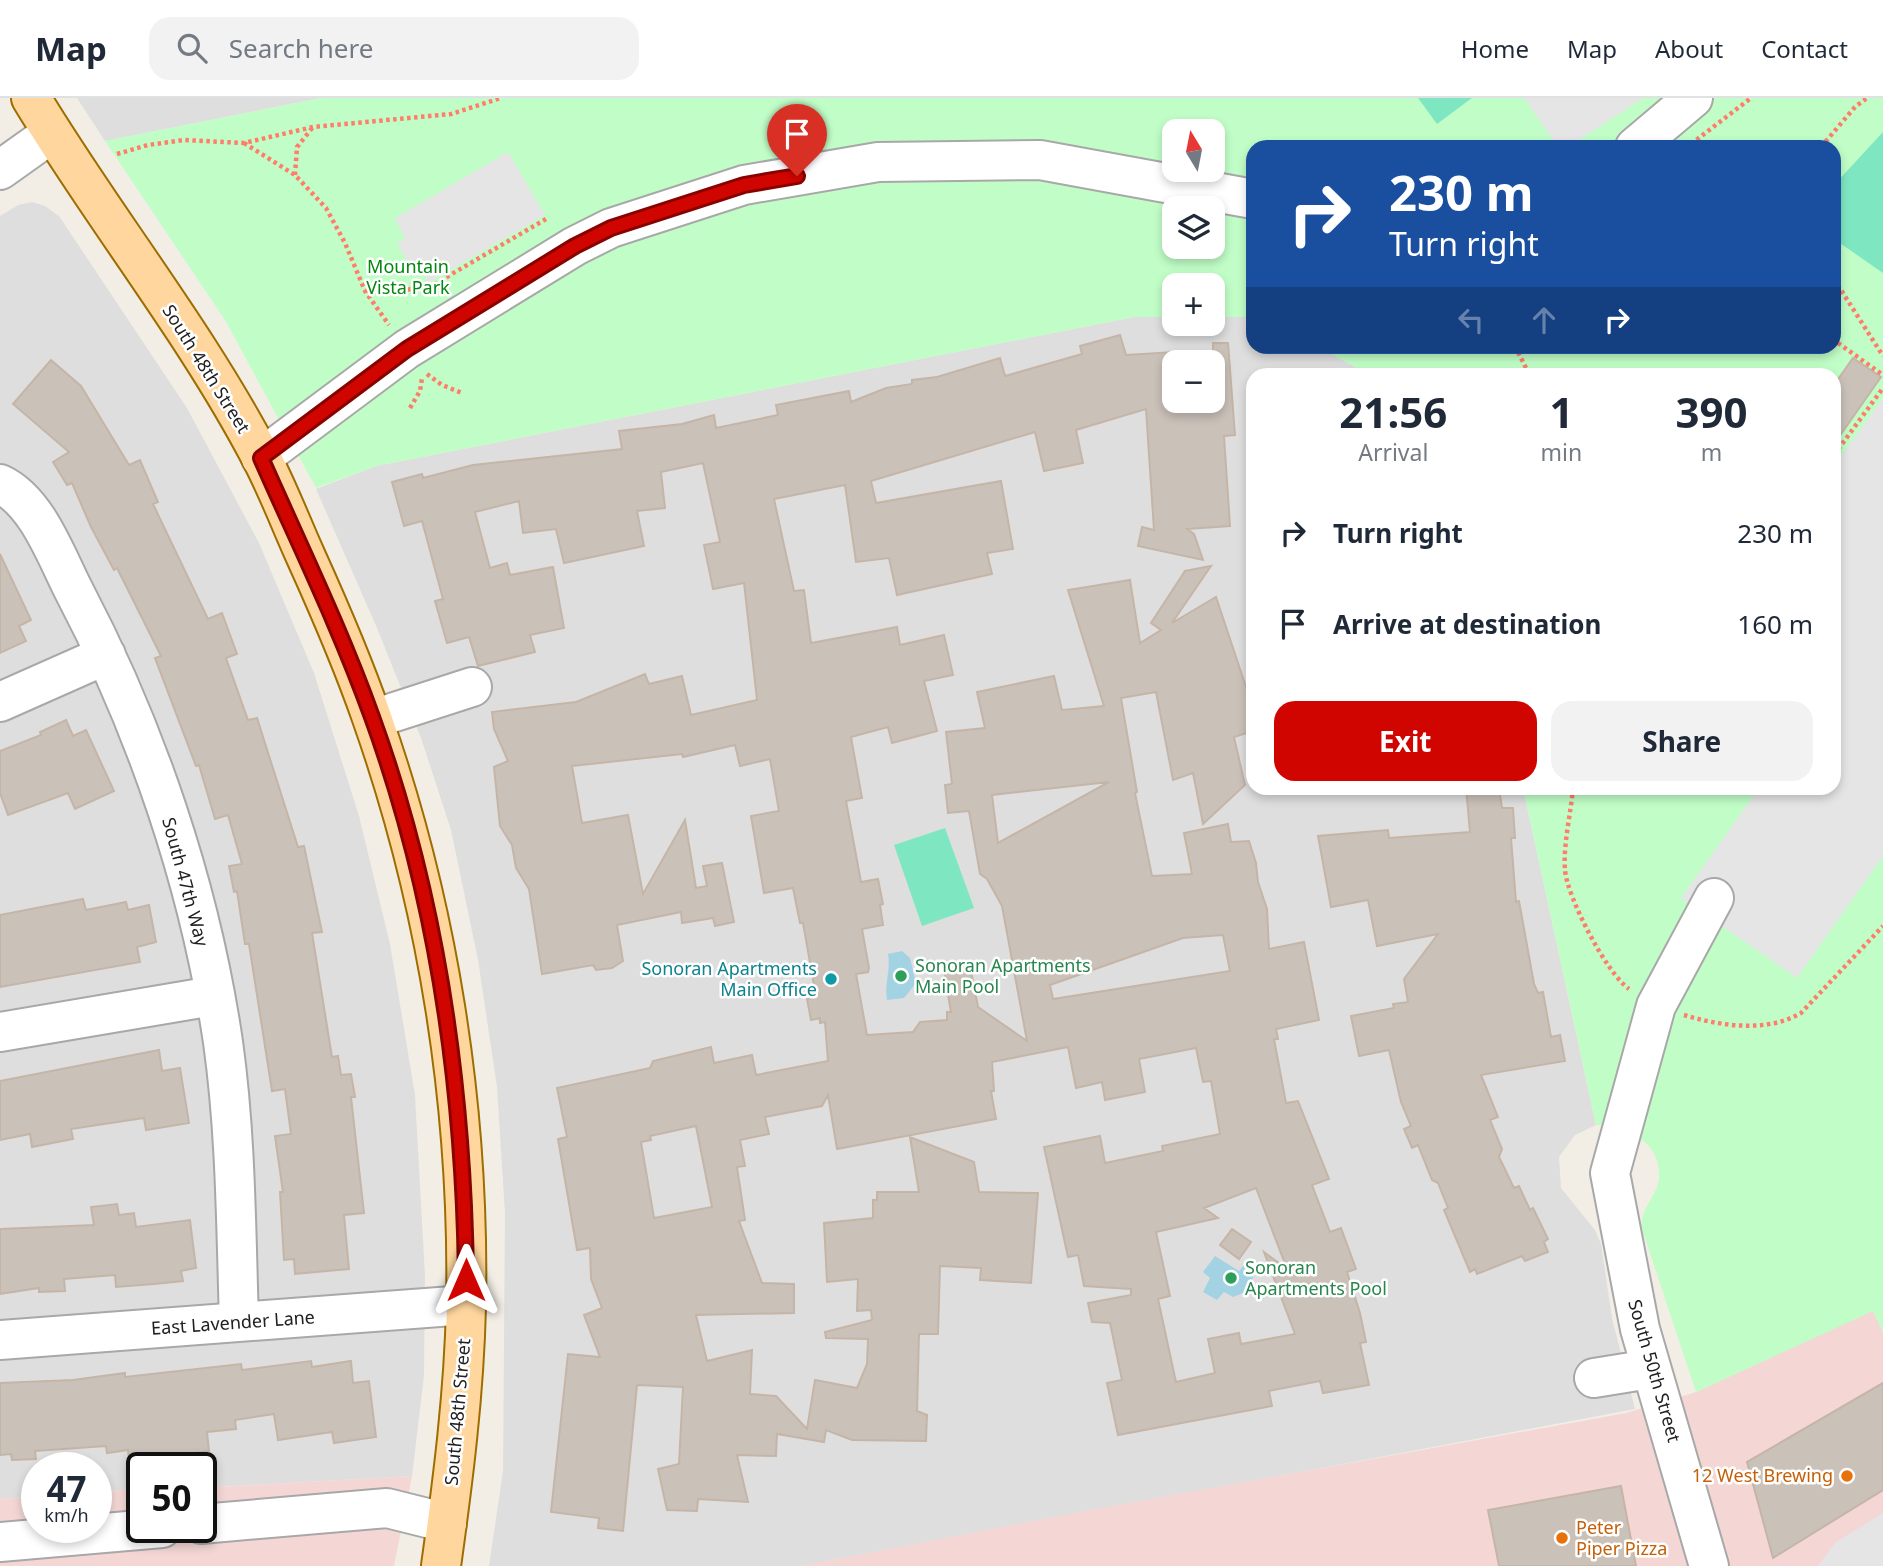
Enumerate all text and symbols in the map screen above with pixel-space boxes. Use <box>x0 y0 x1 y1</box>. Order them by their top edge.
search box <box>149 17 639 80</box>
text: Map <box>35 26 107 71</box>
icon: search <box>173 29 211 67</box>
text: Search here <box>229 30 373 66</box>
text: Home <box>1461 32 1529 65</box>
text: Map <box>1567 32 1617 65</box>
text: About <box>1655 32 1723 65</box>
text: Contact <box>1761 32 1848 65</box>
pin <box>767 104 827 176</box>
icon: arrive <box>778 115 816 153</box>
north arrow <box>1162 119 1225 182</box>
map controls <box>1162 119 1225 413</box>
text: 230 m <box>1389 159 1534 225</box>
icon: right <box>1274 168 1365 259</box>
button: layers <box>1162 196 1225 259</box>
text: Turn right <box>1389 222 1539 265</box>
park label: Mountain Vista Park <box>366 254 450 299</box>
button: + <box>1162 273 1225 336</box>
street label: South 48th Street <box>158 300 256 438</box>
icon: left <box>1452 301 1490 339</box>
icon: ahead <box>1525 301 1563 339</box>
icon: right <box>1598 301 1636 339</box>
button: − <box>1162 350 1225 413</box>
text: 21:56 <box>1339 383 1447 440</box>
text: 1 <box>1549 383 1573 440</box>
text: 390 <box>1676 383 1748 440</box>
text: Arrival <box>1358 436 1428 468</box>
text: min <box>1541 436 1582 468</box>
text: m <box>1701 436 1722 468</box>
icon: right <box>1274 514 1312 552</box>
text: Turn right <box>1333 515 1463 551</box>
text: 230 m <box>1737 515 1813 551</box>
icon: arrive <box>1274 605 1312 643</box>
text: Arrive at destination <box>1333 606 1602 642</box>
text: 160 m <box>1737 606 1813 642</box>
button: Exit <box>1274 701 1537 781</box>
button: Share <box>1551 701 1813 781</box>
street label: South 47th Way <box>157 815 215 950</box>
place label: Sonoran Apartments Main Pool <box>915 953 1091 998</box>
place label: Sonoran Apartments Main Office <box>641 956 817 1001</box>
marker: Sonoran Apartments Main Pool <box>893 968 909 984</box>
marker: Sonoran Apartments Main Office <box>823 971 839 987</box>
position arrow <box>429 1243 503 1317</box>
place label: Sonoran Apartments Pool <box>1245 1255 1387 1300</box>
marker: Sonoran Apartments Pool <box>1223 1270 1239 1286</box>
street label: South 50th Street <box>1623 1297 1687 1445</box>
street label: East Lavender Lane <box>150 1304 316 1340</box>
street label: South 48th Street <box>439 1337 475 1486</box>
speed limit sign: 50 <box>126 1452 217 1543</box>
place label: 12 West Brewing <box>1692 1463 1833 1487</box>
text: 47 <box>46 1465 87 1512</box>
marker: 12 West Brewing <box>1839 1468 1855 1484</box>
text: km/h <box>44 1503 89 1527</box>
place label: Peter Piper Pizza <box>1576 1515 1667 1560</box>
marker: Peter Piper Pizza <box>1554 1530 1570 1546</box>

